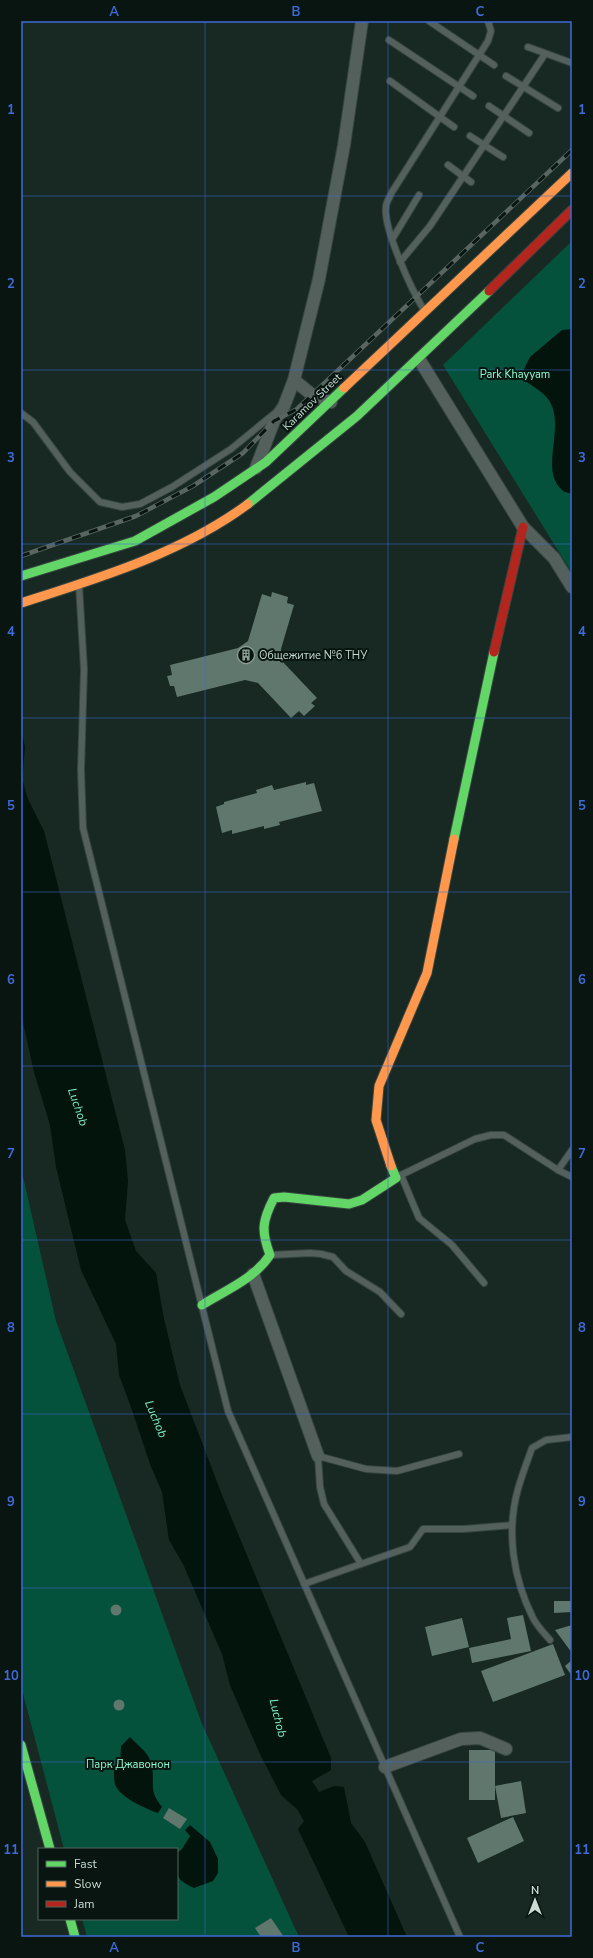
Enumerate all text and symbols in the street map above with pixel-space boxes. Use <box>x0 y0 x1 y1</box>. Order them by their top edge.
text: A <box>109 3 119 21</box>
text: B <box>292 3 301 21</box>
text: C <box>476 3 485 21</box>
text: 1 <box>7 101 15 119</box>
text: 1 <box>578 101 586 119</box>
text: 2 <box>7 275 15 293</box>
text: 2 <box>578 275 586 293</box>
park label: Park Khayyam <box>480 367 550 382</box>
street label: Karamov Street <box>279 370 345 434</box>
text: 3 <box>7 449 15 467</box>
text: 3 <box>578 449 586 467</box>
text: 4 <box>7 623 15 641</box>
text: 4 <box>578 623 586 641</box>
building icon: Общежитие №6 ТНУ <box>236 645 256 665</box>
place label: Общежитие №6 ТНУ <box>259 648 368 663</box>
text: 5 <box>7 797 15 815</box>
text: 5 <box>578 797 586 815</box>
text: 6 <box>7 971 15 989</box>
text: 6 <box>578 971 586 989</box>
water label: Luchob <box>64 1086 92 1128</box>
text: 7 <box>7 1145 15 1163</box>
text: 7 <box>578 1145 586 1163</box>
text: 8 <box>7 1319 15 1337</box>
text: 8 <box>578 1319 586 1337</box>
water label: Luchob <box>141 1398 171 1440</box>
text: 9 <box>7 1493 15 1511</box>
text: 9 <box>578 1493 586 1511</box>
text: 10 <box>3 1667 19 1685</box>
text: 10 <box>574 1667 590 1685</box>
water label: Luchob <box>265 1697 291 1739</box>
park label: Парк Джавонон <box>86 1757 170 1772</box>
text: 11 <box>3 1841 19 1859</box>
text: 11 <box>574 1841 590 1859</box>
legend <box>38 1848 178 1920</box>
text: Fast <box>74 1856 97 1872</box>
text: Slow <box>74 1876 102 1892</box>
north arrow <box>515 1880 555 1920</box>
text: N <box>531 1883 539 1898</box>
text: Jam <box>73 1896 95 1912</box>
text: A <box>109 1939 119 1957</box>
text: B <box>292 1939 301 1957</box>
text: C <box>476 1939 485 1957</box>

